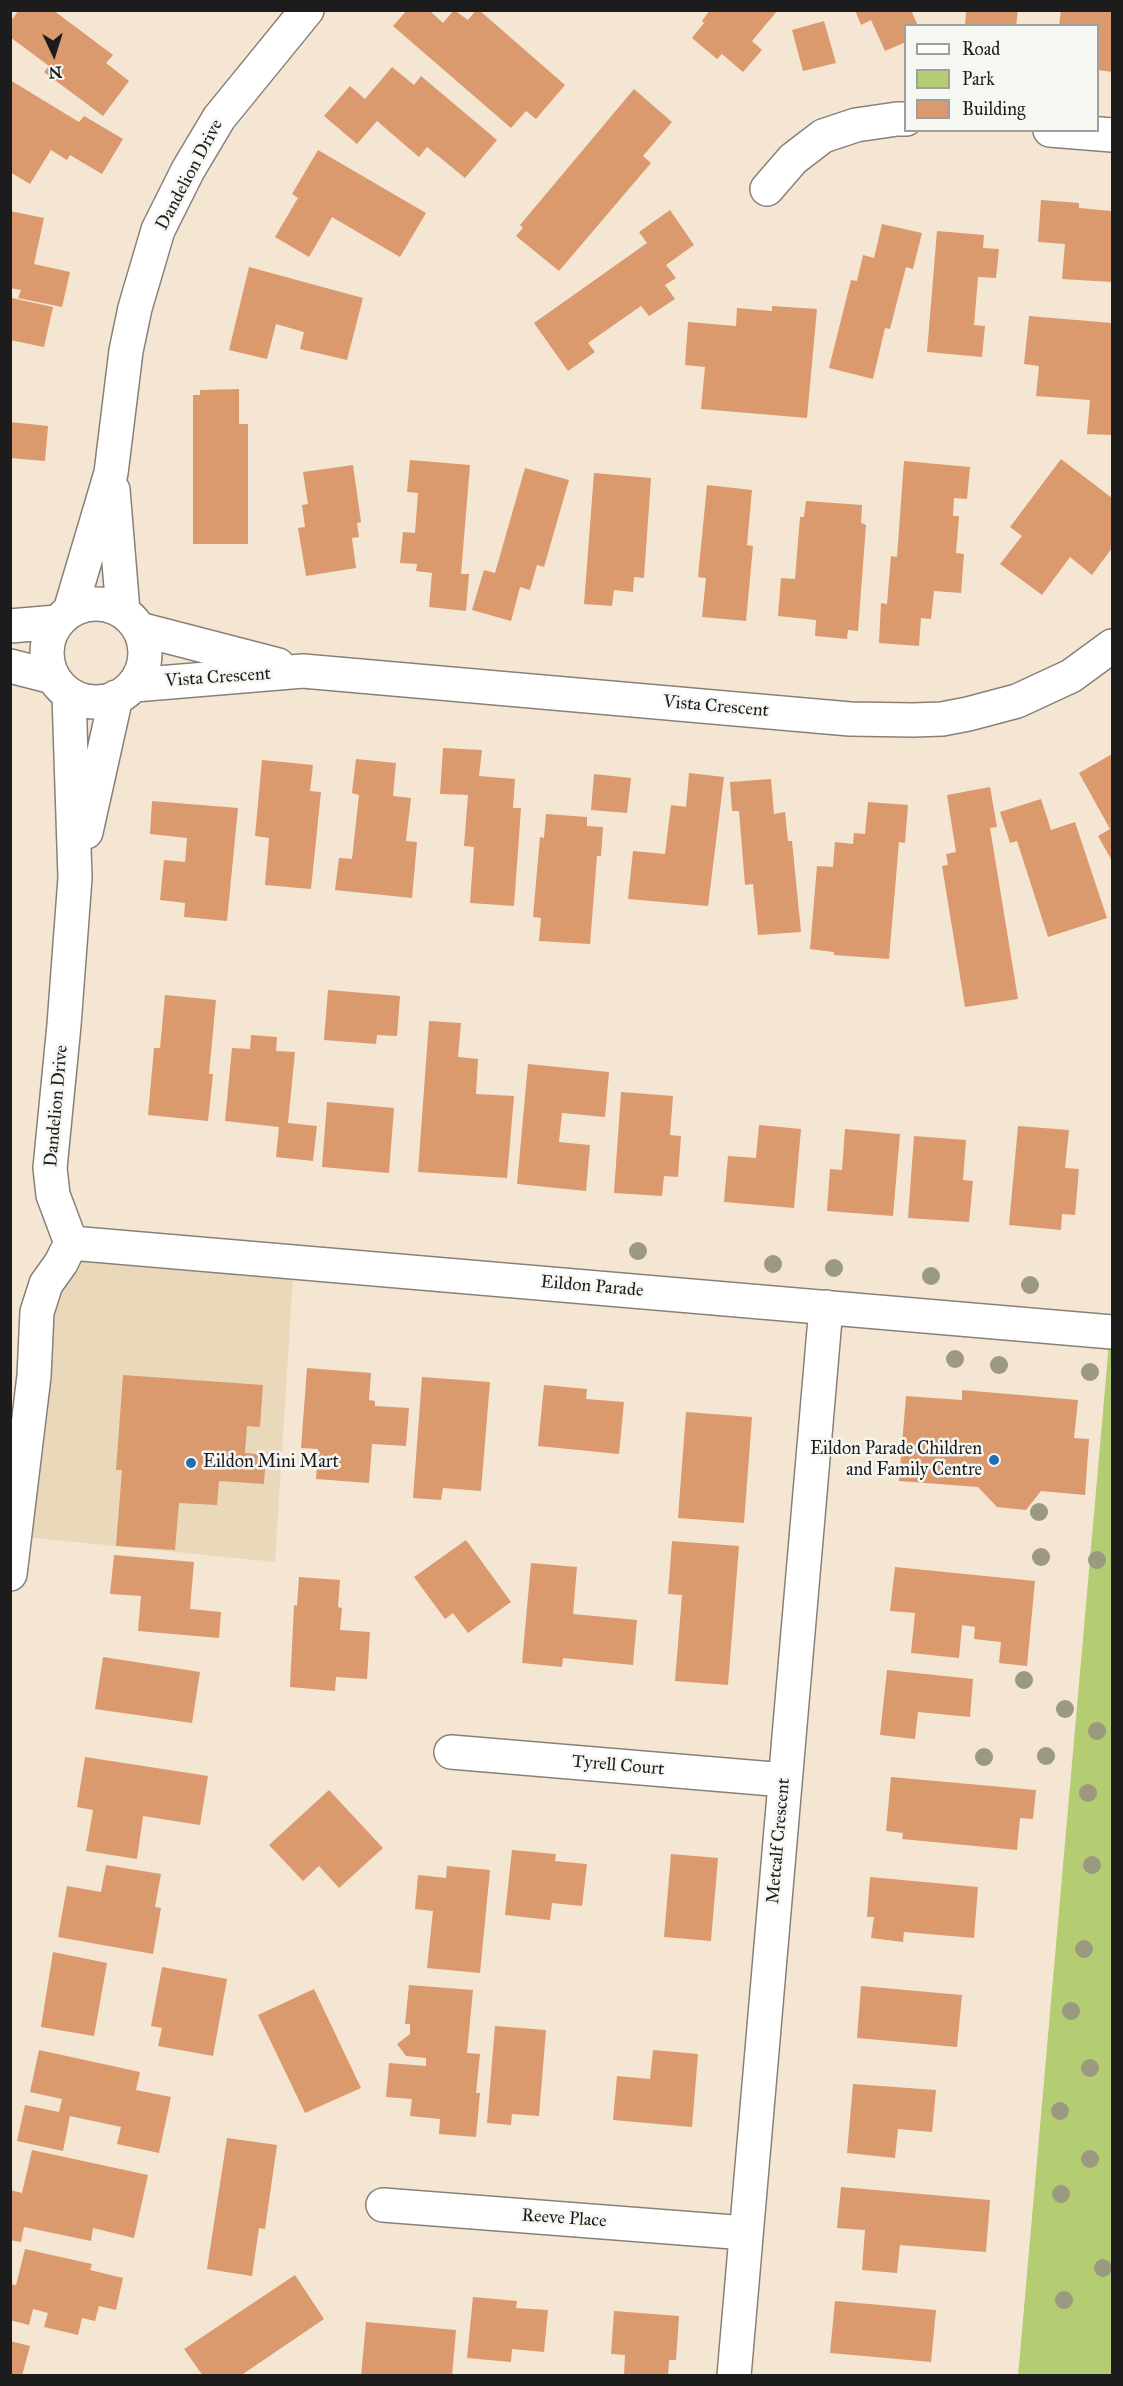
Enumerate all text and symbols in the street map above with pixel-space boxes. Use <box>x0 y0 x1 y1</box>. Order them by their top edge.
north arrow <box>24 24 84 84</box>
legend <box>904 24 1099 132</box>
text: Road <box>962 38 1000 60</box>
text: N <box>48 63 63 82</box>
text: Park <box>962 68 995 90</box>
text: Building <box>962 98 1025 120</box>
street label: Dandelion Drive <box>152 116 228 234</box>
street label: Vista Crescent <box>164 664 272 692</box>
street label: Vista Crescent <box>662 692 770 722</box>
street label: Dandelion Drive <box>41 1044 73 1168</box>
street label: Eildon Parade <box>540 1272 644 1302</box>
place label: Eildon Parade Children and Family Centre <box>810 1439 982 1482</box>
place label: Eildon Mini Mart <box>203 1452 339 1474</box>
marker: Eildon Parade Children and Family Centre <box>987 1453 1001 1467</box>
marker: Eildon Mini Mart <box>184 1456 198 1470</box>
street label: Tyrell Court <box>571 1751 665 1781</box>
street label: Metcalf Crescent <box>763 1777 795 1905</box>
street label: Reeve Place <box>521 2205 607 2233</box>

